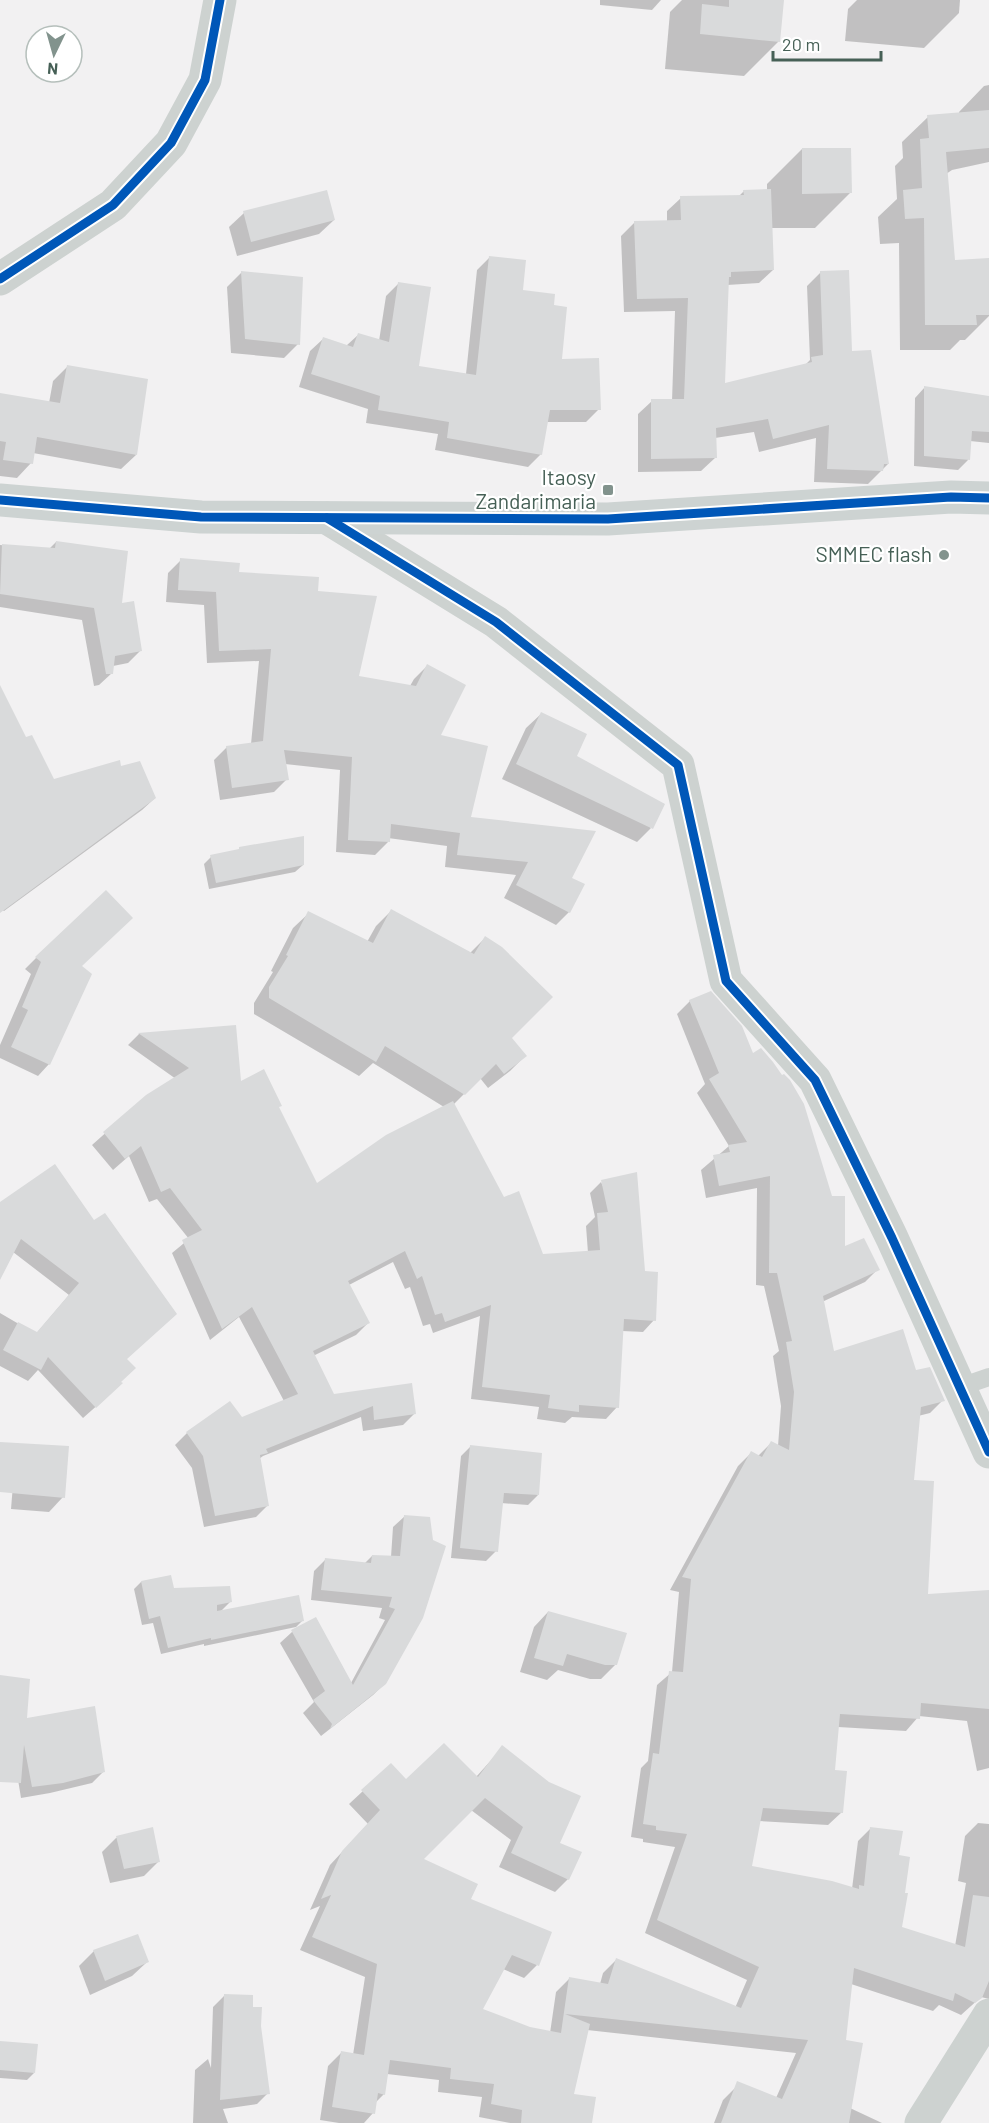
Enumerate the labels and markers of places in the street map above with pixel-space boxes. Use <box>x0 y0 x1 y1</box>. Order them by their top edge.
place label: Itaosy Zandarimaria <box>476 464 596 513</box>
marker: Itaosy Zandarimaria <box>601 483 615 497</box>
place label: SMMEC flash <box>816 541 932 566</box>
marker: SMMEC flash <box>937 548 951 562</box>

